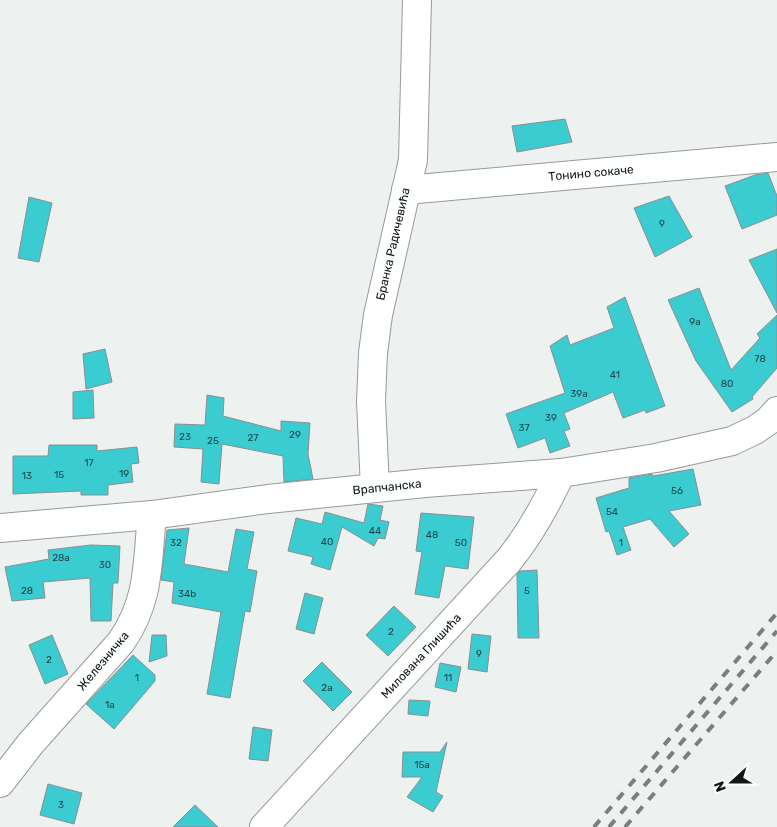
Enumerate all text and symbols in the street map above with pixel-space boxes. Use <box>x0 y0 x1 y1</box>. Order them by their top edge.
street label: Тонино сокаче <box>548 162 634 184</box>
street label: Бранка Радичевића <box>373 186 413 302</box>
house number: 9 <box>659 218 665 230</box>
house number: 9a <box>689 316 701 328</box>
house number: 78 <box>754 353 766 365</box>
house number: 41 <box>610 369 620 381</box>
house number: 80 <box>721 378 733 390</box>
house number: 39a <box>570 388 588 400</box>
house number: 39 <box>545 412 557 424</box>
house number: 37 <box>518 422 530 434</box>
house number: 29 <box>289 429 301 441</box>
house number: 23 <box>179 431 191 443</box>
house number: 27 <box>248 432 259 444</box>
house number: 25 <box>207 435 219 447</box>
house number: 17 <box>84 457 94 469</box>
house number: 19 <box>119 468 129 480</box>
house number: 15 <box>54 469 64 481</box>
house number: 13 <box>22 470 32 482</box>
street label: Врапчанска <box>352 476 422 498</box>
house number: 56 <box>671 485 683 497</box>
house number: 54 <box>606 506 618 518</box>
house number: 44 <box>369 525 381 537</box>
house number: 48 <box>426 529 438 541</box>
house number: 40 <box>321 536 333 548</box>
house number: 32 <box>170 537 182 549</box>
house number: 50 <box>455 537 467 549</box>
house number: 1 <box>619 537 623 549</box>
house number: 28a <box>52 552 70 564</box>
house number: 30 <box>99 559 111 571</box>
house number: 28 <box>21 585 33 597</box>
house number: 5 <box>524 585 530 597</box>
house number: 34b <box>178 588 196 600</box>
street label: Милована Глишића <box>378 611 464 701</box>
house number: 2 <box>388 626 394 638</box>
street label: Железничка <box>74 629 132 693</box>
house number: 9 <box>476 648 482 660</box>
house number: 2 <box>46 654 52 666</box>
house number: 1 <box>135 672 139 684</box>
house number: 11 <box>444 672 452 684</box>
house number: 2a <box>321 682 333 694</box>
house number: 1a <box>105 699 115 711</box>
north arrow <box>707 757 757 807</box>
house number: 15a <box>414 759 430 771</box>
text: N <box>711 779 730 794</box>
house number: 3 <box>58 799 64 811</box>

